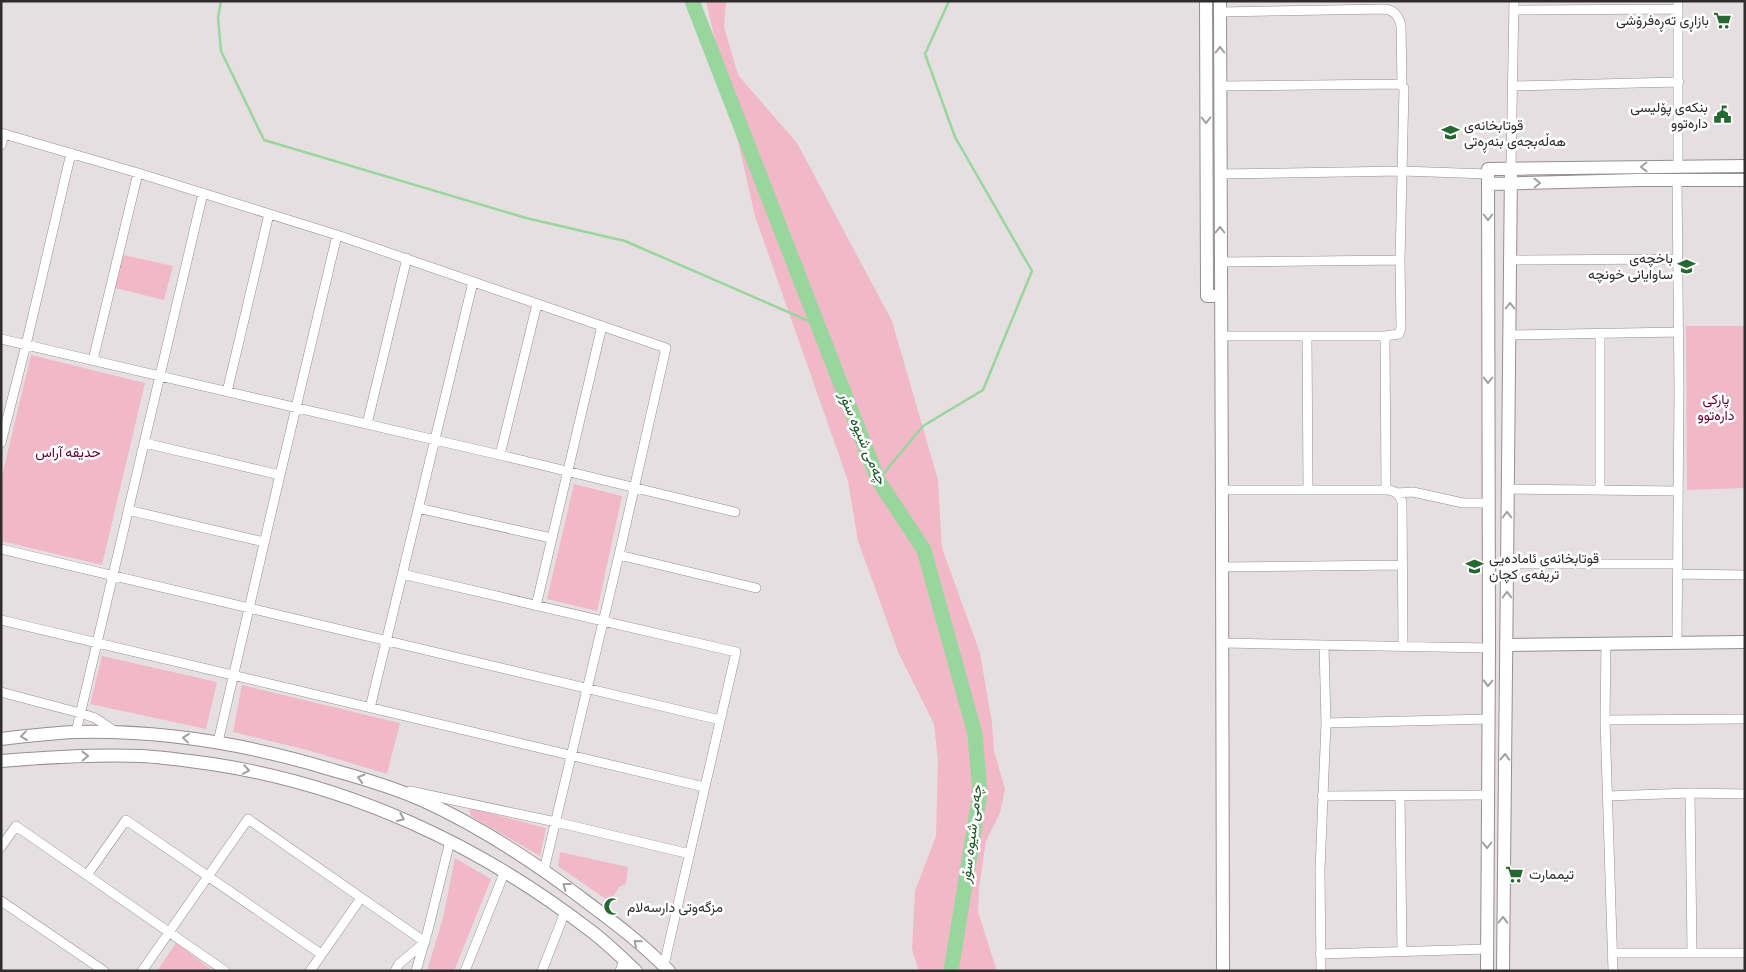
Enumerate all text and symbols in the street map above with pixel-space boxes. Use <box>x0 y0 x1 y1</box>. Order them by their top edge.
supermarket icon: بازاڕی تەڕەفرۆشی <box>1713 10 1733 30</box>
place label: بازاڕی تەڕەفرۆشی <box>1616 12 1709 32</box>
one-way arrow <box>1215 46 1225 54</box>
place label: بنکەی پۆلیسی دارەتوو <box>1630 99 1708 132</box>
public building icon: بنکەی پۆلیسی دارەتوو <box>1712 105 1732 125</box>
one-way arrow <box>1201 116 1211 124</box>
place label: قوتابخانەی هەڵەبجەی بنەڕەتی <box>1464 117 1566 153</box>
school or university icon: قوتابخانەی هەڵەبجەی بنەڕەتی <box>1440 123 1460 143</box>
one-way arrow <box>1639 162 1647 172</box>
one-way arrow <box>1534 178 1541 188</box>
one-way arrow <box>1483 214 1493 222</box>
one-way arrow <box>1215 226 1225 234</box>
place label: باخچەی ساوایانی خونچە <box>1588 250 1673 284</box>
school or university icon: باخچەی ساوایانی خونچە <box>1677 256 1697 276</box>
one-way arrow <box>1505 301 1515 309</box>
one-way arrow <box>1483 376 1493 384</box>
water label: چەمی شیوە سۆر <box>834 388 891 488</box>
park label: پارکی دارەتوو <box>1698 391 1735 424</box>
park label: حديقه آراس <box>35 444 101 461</box>
one-way arrow <box>1502 511 1512 518</box>
place label: قوتابخانەی ئامادەیی تریفەی کچان <box>1489 550 1599 584</box>
school or university icon: قوتابخانەی ئامادەیی تریفەی کچان <box>1465 556 1485 576</box>
one-way arrow <box>1502 590 1512 598</box>
one-way arrow <box>1483 679 1494 687</box>
one-way arrow <box>20 730 28 741</box>
one-way arrow <box>182 733 190 744</box>
one-way arrow <box>81 751 89 761</box>
one-way arrow <box>1500 753 1510 760</box>
one-way arrow <box>242 764 251 775</box>
one-way arrow <box>358 774 366 784</box>
water label: چەمی شیوە سۆر <box>956 783 987 885</box>
one-way arrow <box>396 811 405 822</box>
one-way arrow <box>1482 842 1492 849</box>
supermarket icon: تیممارت <box>1505 864 1525 884</box>
place label: تیممارت <box>1529 866 1574 883</box>
one-way arrow <box>562 883 572 892</box>
mosque icon: مزگەوتی دارسەلام <box>603 897 623 917</box>
place label: مزگەوتی دارسەلام <box>627 899 723 916</box>
one-way arrow <box>1498 915 1508 923</box>
one-way arrow <box>634 939 643 948</box>

